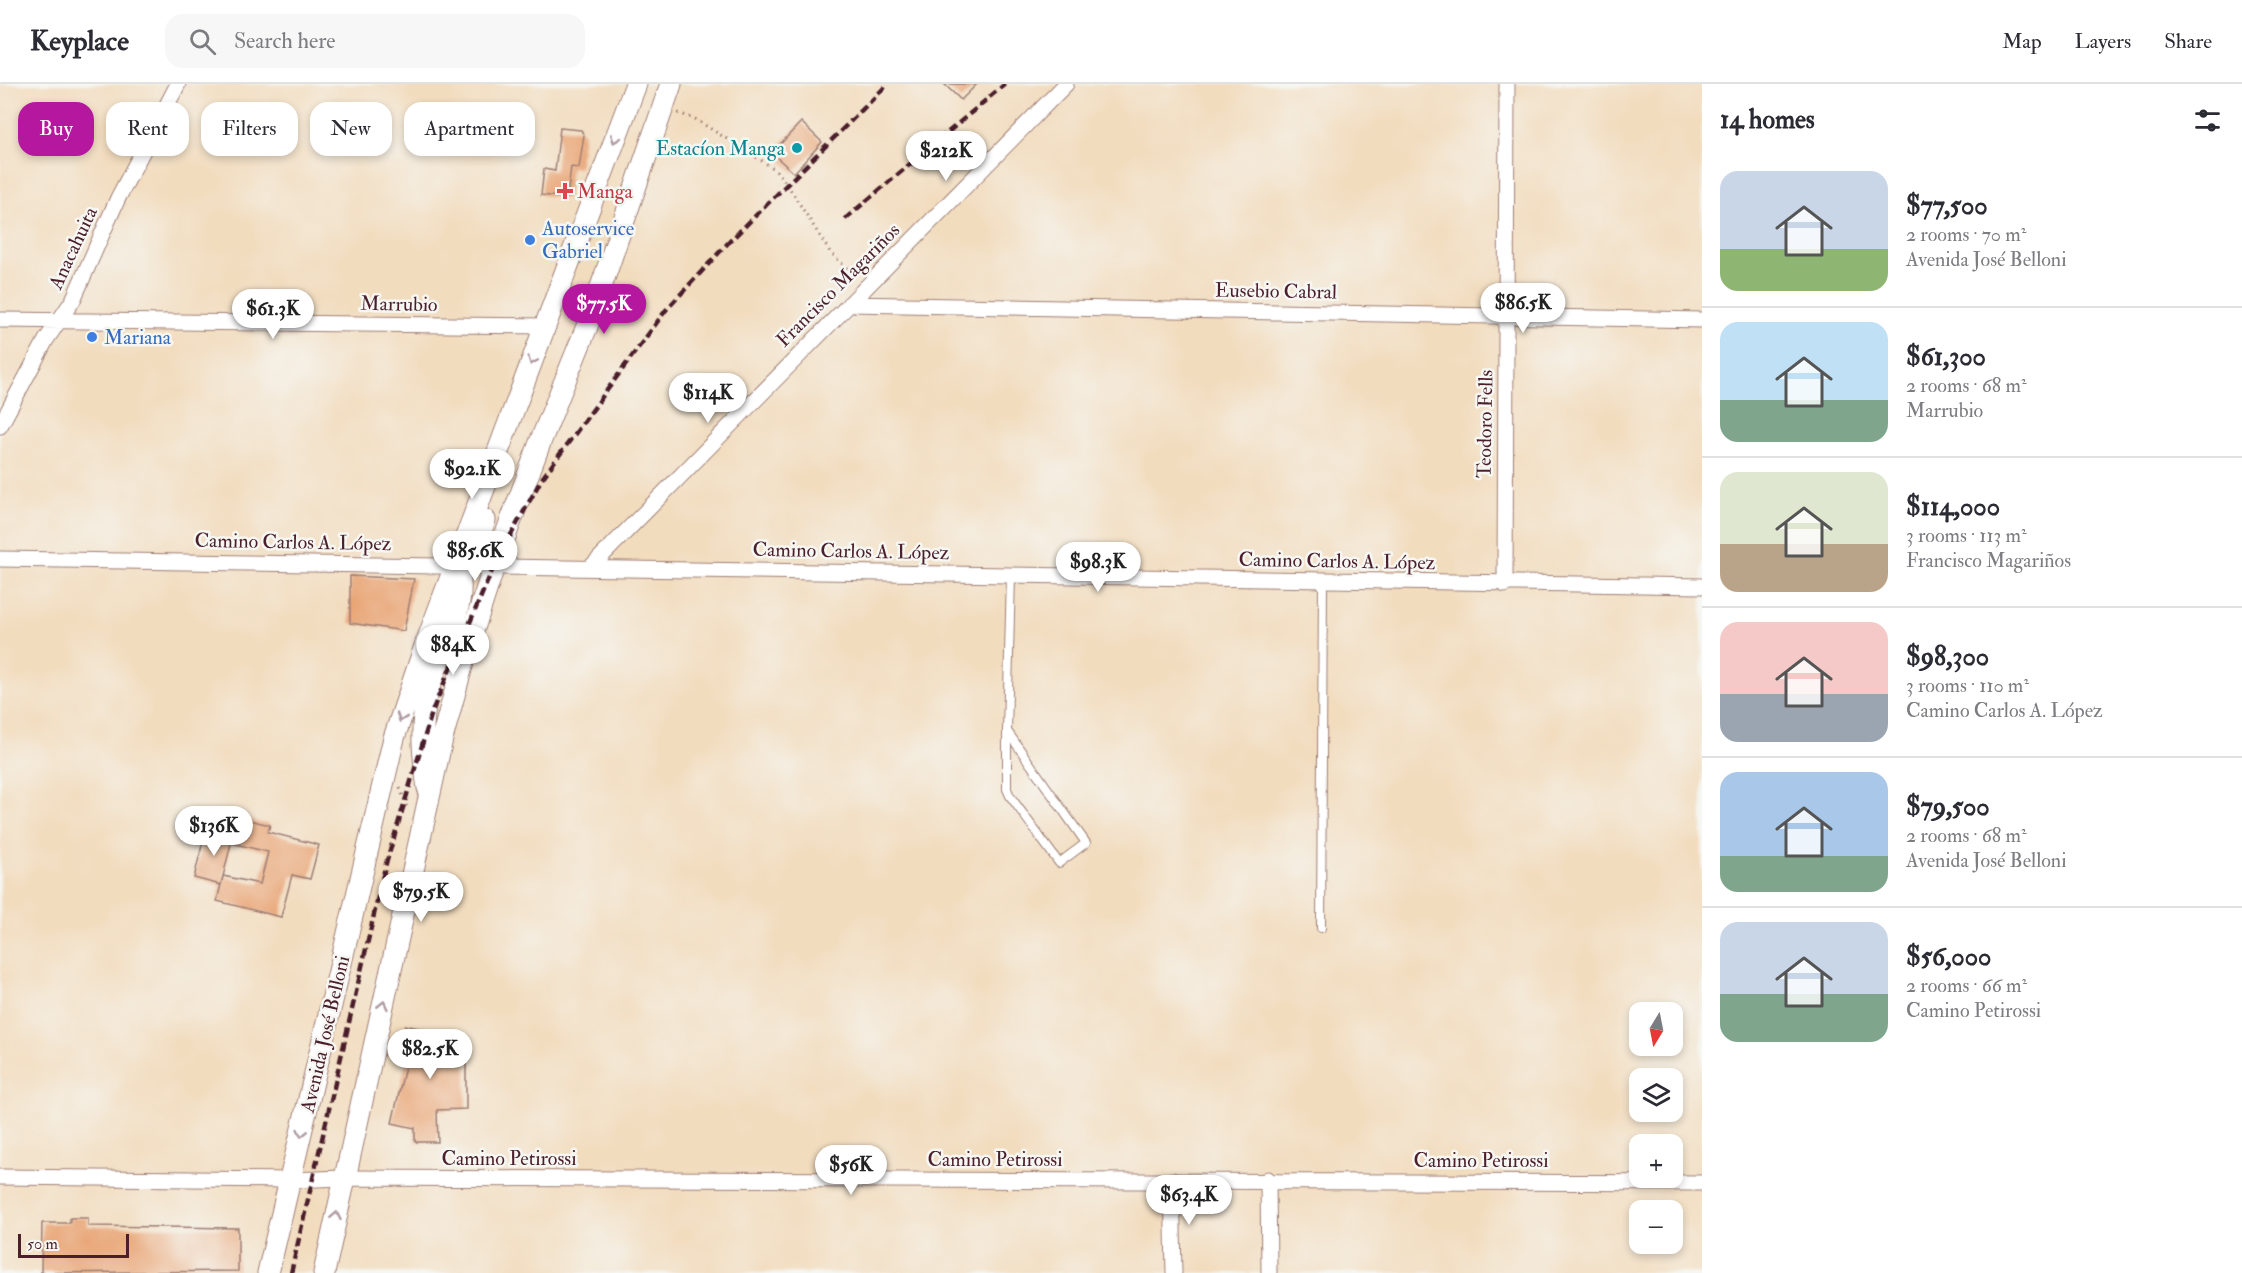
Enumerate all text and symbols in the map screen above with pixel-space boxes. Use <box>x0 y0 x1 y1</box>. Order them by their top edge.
search box <box>165 14 585 68</box>
text: Keyplace <box>30 24 129 59</box>
icon: search <box>186 25 219 58</box>
text: Search here <box>234 27 336 55</box>
text: Map <box>2002 28 2042 55</box>
text: Layers <box>2075 28 2131 55</box>
text: Share <box>2164 28 2212 55</box>
chip: Buy <box>18 102 94 156</box>
chip: Rent <box>106 102 189 156</box>
chip: Filters <box>201 102 298 156</box>
chip: New <box>310 102 392 156</box>
chip: Apartment <box>404 102 535 156</box>
text: 14 homes <box>1720 104 1815 136</box>
icon: filters <box>2191 104 2224 137</box>
pin: $212K <box>904 131 988 182</box>
one-way arrow <box>610 133 623 144</box>
place label: Estacíon Manga <box>656 136 786 161</box>
text: $212K <box>920 138 972 163</box>
marker: Estacíon Manga <box>790 141 804 155</box>
place label: Manga <box>577 179 634 204</box>
marker: Manga <box>558 184 572 198</box>
text: $77,500 <box>1906 190 1988 222</box>
icon: home <box>1768 195 1840 267</box>
street label: Anacahuita <box>43 202 103 294</box>
place label: Autoservice Gabriel <box>541 216 634 264</box>
street label: Francisco Magariños <box>771 218 905 352</box>
text: 2 rooms · 70 m² <box>1906 222 2026 247</box>
marker: Autoservice Gabriel <box>523 233 537 247</box>
text: Avenida José Belloni <box>1906 247 2067 272</box>
street label: Eusebio Cabral <box>1215 277 1337 305</box>
pin: $86.5K <box>1474 283 1572 334</box>
pin: $77.5K <box>555 284 653 335</box>
pin: $61.3K <box>224 289 322 340</box>
text: $86.5K <box>1494 290 1552 315</box>
street label: Marrubio <box>360 291 438 317</box>
text: $77.5K <box>576 291 632 316</box>
text: $61.3K <box>246 296 300 321</box>
place label: Mariana <box>104 325 172 350</box>
marker: Mariana <box>85 330 99 344</box>
text: $61,300 <box>1906 341 1986 373</box>
icon: home <box>1768 346 1840 418</box>
one-way arrow <box>527 354 539 365</box>
street label: Teodoro Fells <box>1472 369 1498 478</box>
pin: $114K <box>666 373 750 424</box>
text: 2 rooms · 68 m² <box>1906 373 2027 398</box>
text: $114K <box>683 380 733 405</box>
text: Marrubio <box>1906 398 1983 423</box>
pin: $92.1K <box>423 449 521 500</box>
text: $92.1K <box>444 456 500 481</box>
text: $114,000 <box>1906 491 2000 523</box>
icon: home <box>1768 496 1840 568</box>
text: 3 rooms · 113 m² <box>1906 523 2027 548</box>
street label: Camino Carlos A. López <box>194 528 392 557</box>
pin: $85.6K <box>426 531 524 582</box>
street label: Camino Carlos A. López <box>752 537 950 566</box>
text: $85.6K <box>446 538 504 563</box>
pin: $98.3K <box>1049 542 1147 593</box>
street label: Camino Carlos A. López <box>1238 547 1436 576</box>
text: Francisco Magariños <box>1906 548 2071 573</box>
text: $98.3K <box>1070 549 1126 574</box>
pin: $84K <box>417 625 489 676</box>
text: $84K <box>430 632 476 657</box>
text: $98,300 <box>1906 641 1989 673</box>
icon: home <box>1768 646 1840 718</box>
text: 3 rooms · 110 m² <box>1906 673 2029 698</box>
text: Camino Carlos A. López <box>1906 698 2103 723</box>
one-way arrow <box>395 713 408 723</box>
text: $79,500 <box>1906 791 1990 823</box>
icon: home <box>1768 796 1840 868</box>
pin: $136K <box>172 806 256 857</box>
text: $136K <box>189 813 239 838</box>
text: 2 rooms · 68 m² <box>1906 823 2027 848</box>
text: Avenida José Belloni <box>1906 848 2067 873</box>
pin: $79.5K <box>372 872 470 923</box>
text: $79.5K <box>392 879 450 904</box>
text: $56,000 <box>1906 941 1991 973</box>
icon: home <box>1768 946 1840 1018</box>
street label: Avenida José Belloni <box>295 953 355 1116</box>
text: 2 rooms · 66 m² <box>1906 973 2027 998</box>
text: Camino Petirossi <box>1906 998 2041 1023</box>
one-way arrow <box>375 1000 388 1010</box>
north arrow <box>1629 1002 1683 1056</box>
map controls <box>1629 1002 1683 1254</box>
pin: $82.5K <box>381 1029 479 1080</box>
text: $82.5K <box>401 1036 459 1061</box>
button: layers <box>1629 1068 1683 1122</box>
one-way arrow <box>297 1128 310 1138</box>
button: + <box>1629 1134 1683 1188</box>
pin: $56K <box>815 1145 887 1196</box>
street label: Camino Petirossi <box>441 1146 577 1171</box>
street label: Camino Petirossi <box>927 1147 1063 1172</box>
street label: Camino Petirossi <box>1413 1148 1549 1173</box>
text: $56K <box>829 1152 873 1177</box>
pin: $63.4K <box>1140 1175 1238 1226</box>
text: $63.4K <box>1160 1182 1218 1207</box>
button: − <box>1629 1200 1683 1254</box>
one-way arrow <box>329 1211 342 1221</box>
scale bar <box>18 1231 129 1258</box>
text: 50 m <box>27 1234 58 1254</box>

